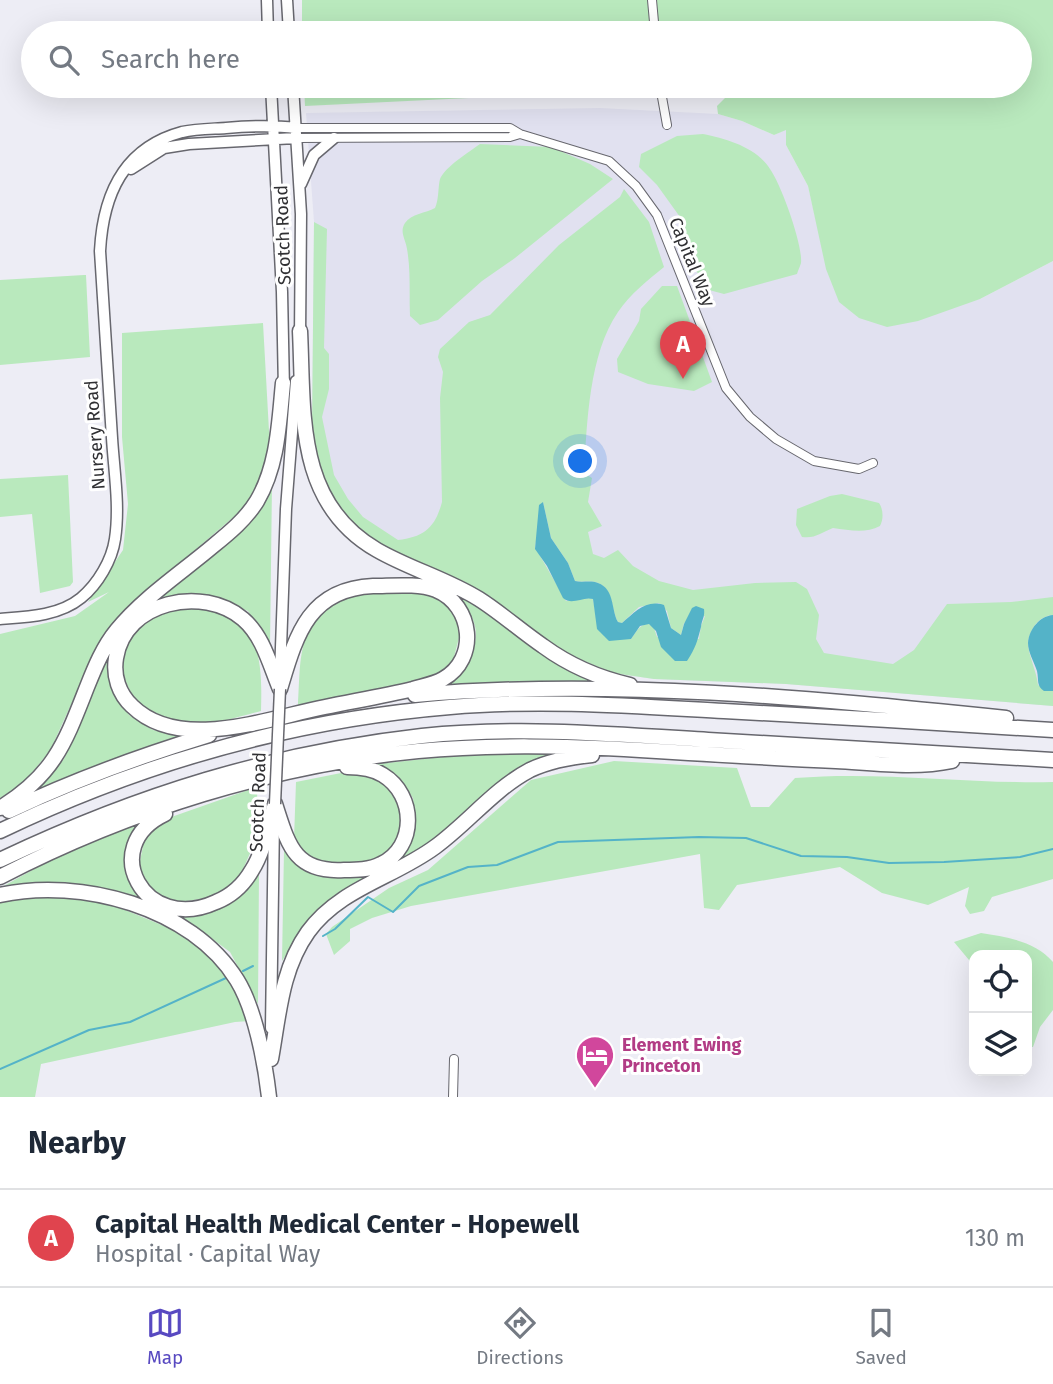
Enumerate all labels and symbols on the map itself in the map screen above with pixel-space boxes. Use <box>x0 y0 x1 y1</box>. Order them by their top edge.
street label: Scotch Road <box>270 185 296 285</box>
street label: Capital Way <box>664 214 720 310</box>
pin: A <box>660 321 706 379</box>
street label: Nursery Road <box>80 379 110 491</box>
your location <box>563 444 597 478</box>
street label: Scotch Road <box>245 752 271 852</box>
hotel icon: Element Ewing Princeton <box>574 1034 616 1089</box>
place label: Element Ewing Princeton <box>622 1034 741 1077</box>

